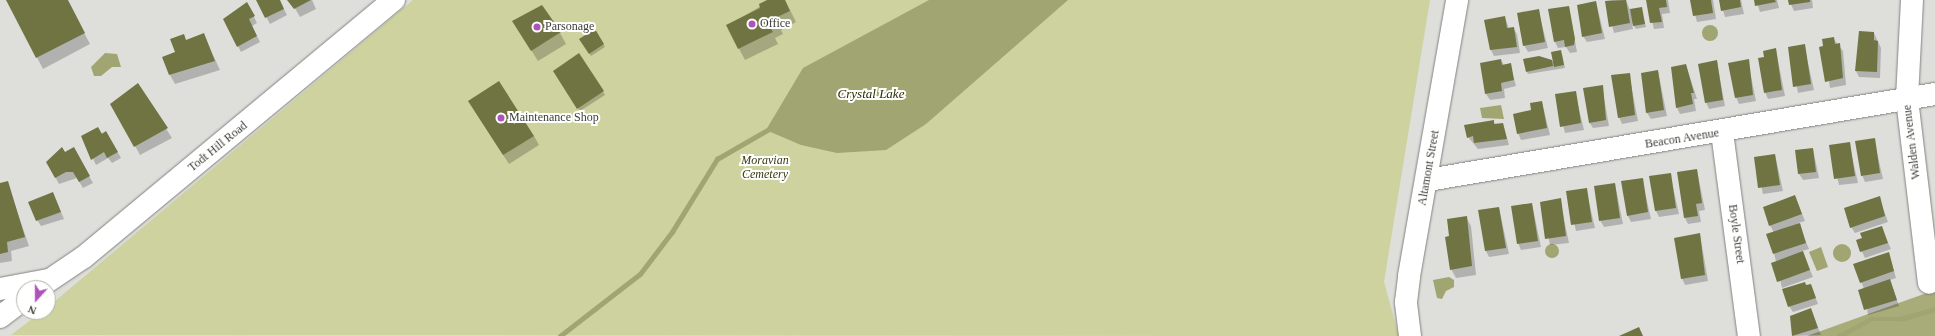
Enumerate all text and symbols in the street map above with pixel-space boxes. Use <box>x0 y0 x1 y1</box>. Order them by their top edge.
place label: Office <box>760 17 790 31</box>
marker: Office <box>747 19 757 29</box>
place label: Parsonage <box>545 20 594 34</box>
marker: Parsonage <box>532 22 542 32</box>
water label: Crystal Lake <box>838 86 904 102</box>
street label: Walden Avenue <box>1900 104 1924 180</box>
place label: Maintenance Shop <box>509 111 599 125</box>
marker: Maintenance Shop <box>496 113 506 123</box>
street label: Todt Hill Road <box>186 119 250 175</box>
street label: Beacon Avenue <box>1644 126 1720 152</box>
street label: Altamont Street <box>1415 129 1443 207</box>
park label: Moravian Cemetery <box>741 154 789 182</box>
street label: Boyle Street <box>1725 203 1747 265</box>
north arrow <box>16 280 56 320</box>
text: N <box>26 303 38 317</box>

